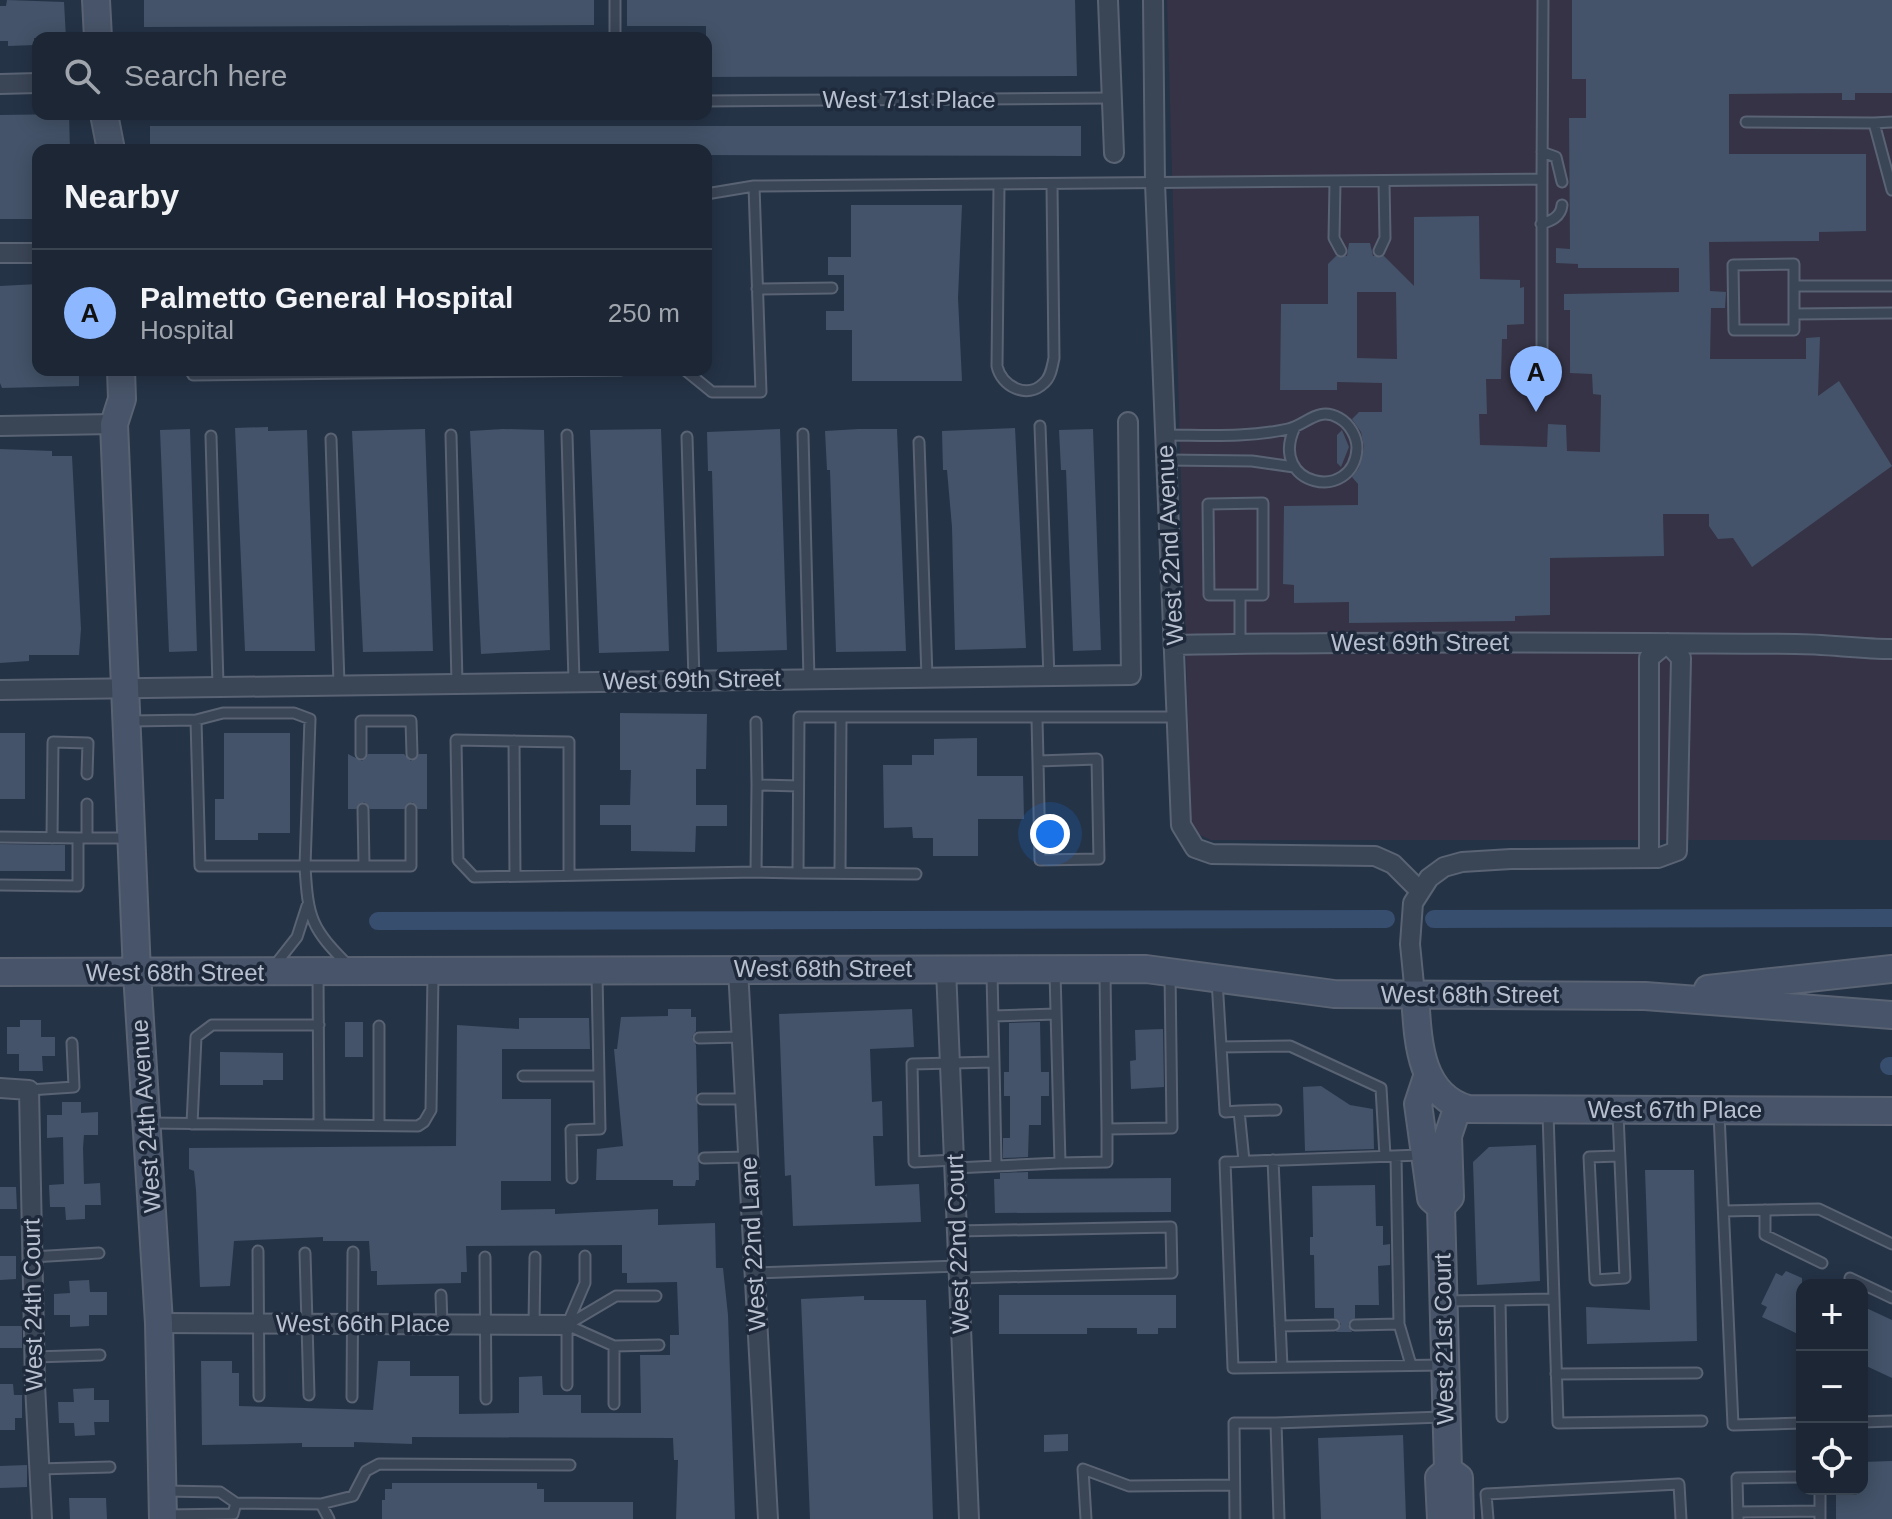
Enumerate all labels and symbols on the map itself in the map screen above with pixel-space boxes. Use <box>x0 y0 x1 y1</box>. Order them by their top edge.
street label: West 71st Place <box>823 86 995 113</box>
pin: A <box>1510 346 1562 412</box>
street label: West 22nd Avenue <box>1151 444 1188 646</box>
street label: West 69th Street <box>1331 629 1509 656</box>
street label: West 69th Street <box>603 664 782 695</box>
your location <box>1030 814 1070 854</box>
street label: West 68th Street <box>734 955 912 982</box>
street label: West 68th Street <box>86 959 264 986</box>
street label: West 68th Street <box>1381 981 1559 1008</box>
street label: West 24th Avenue <box>125 1018 166 1214</box>
street label: West 67th Place <box>1588 1096 1762 1123</box>
street label: West 22nd Court <box>941 1153 974 1334</box>
street label: West 22nd Lane <box>734 1156 771 1332</box>
street label: West 24th Court <box>17 1218 48 1392</box>
street label: West 21st Court <box>1428 1253 1458 1425</box>
street label: West 66th Place <box>276 1310 450 1337</box>

